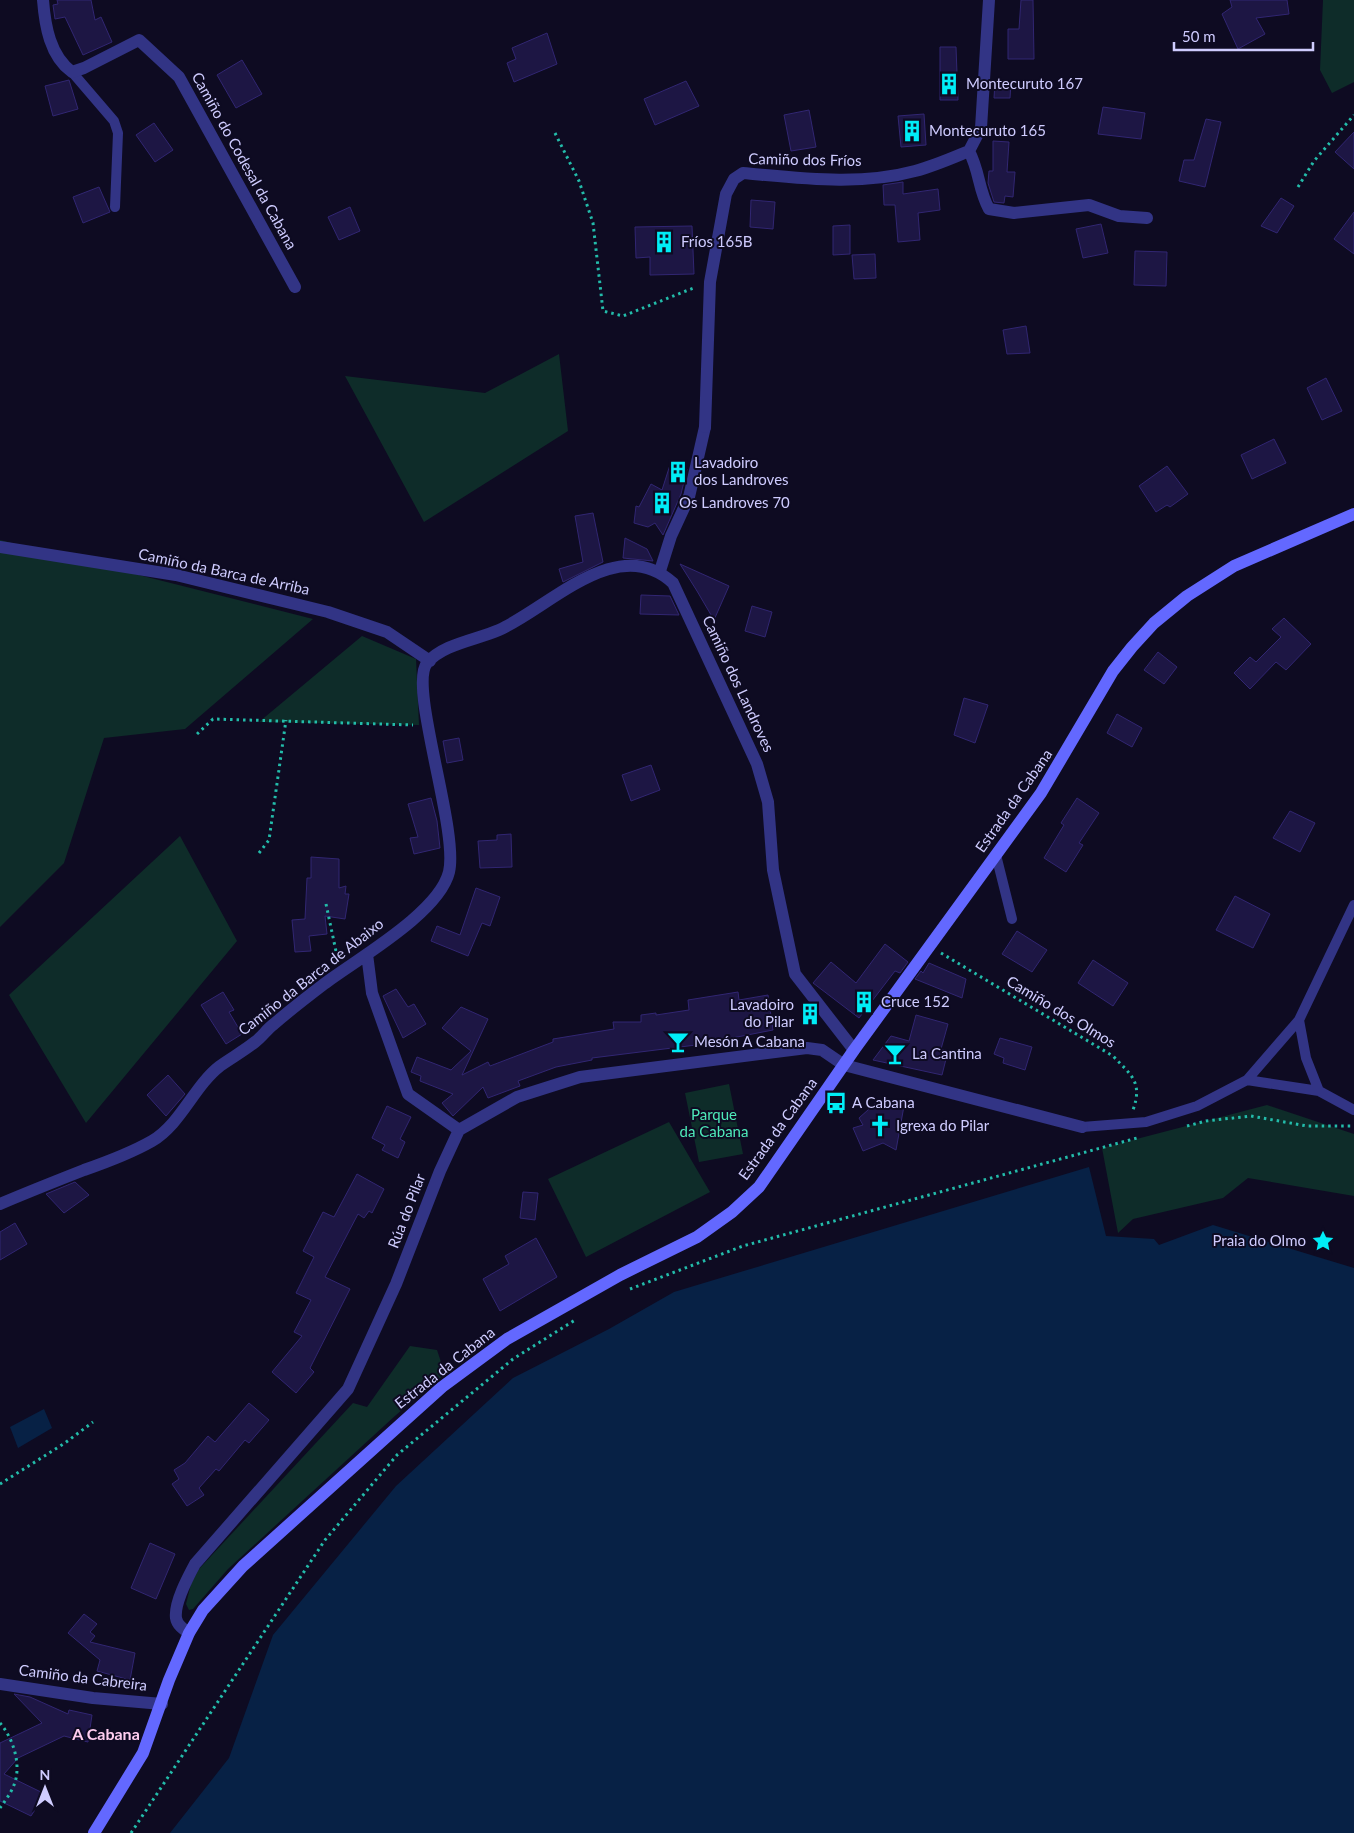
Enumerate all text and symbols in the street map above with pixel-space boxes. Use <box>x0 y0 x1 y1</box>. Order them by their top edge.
scale bar <box>1174 20 1313 52</box>
text: 50 m <box>1182 27 1216 45</box>
street label: Camiño do Codesal da Cabana <box>189 69 301 252</box>
building icon: Montecuruto 167 <box>936 71 962 97</box>
place label: Montecuruto 167 <box>966 74 1083 92</box>
building icon: Montecuruto 165 <box>899 118 925 144</box>
place label: Montecuruto 165 <box>929 121 1046 139</box>
street label: Camiño dos Fríos <box>748 149 862 169</box>
building icon: Fríos 165B <box>651 229 677 255</box>
place label: Fríos 165B <box>681 232 753 250</box>
place label: Lavadoiro dos Landroves <box>694 453 789 488</box>
building icon: Lavadoiro dos Landroves <box>665 459 691 485</box>
building icon: Os Landroves 70 <box>649 490 675 516</box>
place label: Os Landroves 70 <box>679 493 790 511</box>
street label: Camiño da Barca de Arriba <box>137 544 311 598</box>
street label: Camiño dos Landroves <box>699 612 778 755</box>
street label: Estrada da Cabana <box>971 745 1055 855</box>
street label: Camiño da Barca de Abaixo <box>234 914 387 1039</box>
street label: Camiño dos Olmos <box>1004 971 1119 1051</box>
building icon: Cruce 152 <box>851 989 877 1015</box>
place label: Cruce 152 <box>881 992 950 1010</box>
place label: Lavadoiro do Pilar <box>730 995 795 1030</box>
building icon: Lavadoiro do Pilar <box>797 1001 823 1027</box>
bar icon: Mesón A Cabana <box>665 1029 691 1055</box>
place label: Mesón A Cabana <box>694 1032 805 1050</box>
bar icon: La Cantina <box>882 1041 908 1067</box>
place label: La Cantina <box>912 1044 982 1062</box>
street label: Estrada da Cabana <box>734 1074 820 1183</box>
bus stop icon: A Cabana <box>823 1090 849 1116</box>
place label: A Cabana <box>852 1093 915 1111</box>
park label: Parque da Cabana <box>680 1105 748 1140</box>
church icon: Igrexa do Pilar <box>867 1113 893 1139</box>
place label: Igrexa do Pilar <box>896 1116 990 1134</box>
street label: Rúa do Pilar <box>384 1170 429 1251</box>
place icon: Praia do Olmo <box>1310 1228 1336 1254</box>
place label: Praia do Olmo <box>1212 1231 1306 1249</box>
street label: Estrada da Cabana <box>391 1323 498 1412</box>
street label: Camiño da Cabreira <box>18 1660 148 1694</box>
district label: A Cabana <box>71 1724 140 1743</box>
north arrow <box>20 1763 70 1813</box>
text: N <box>40 1766 50 1783</box>

